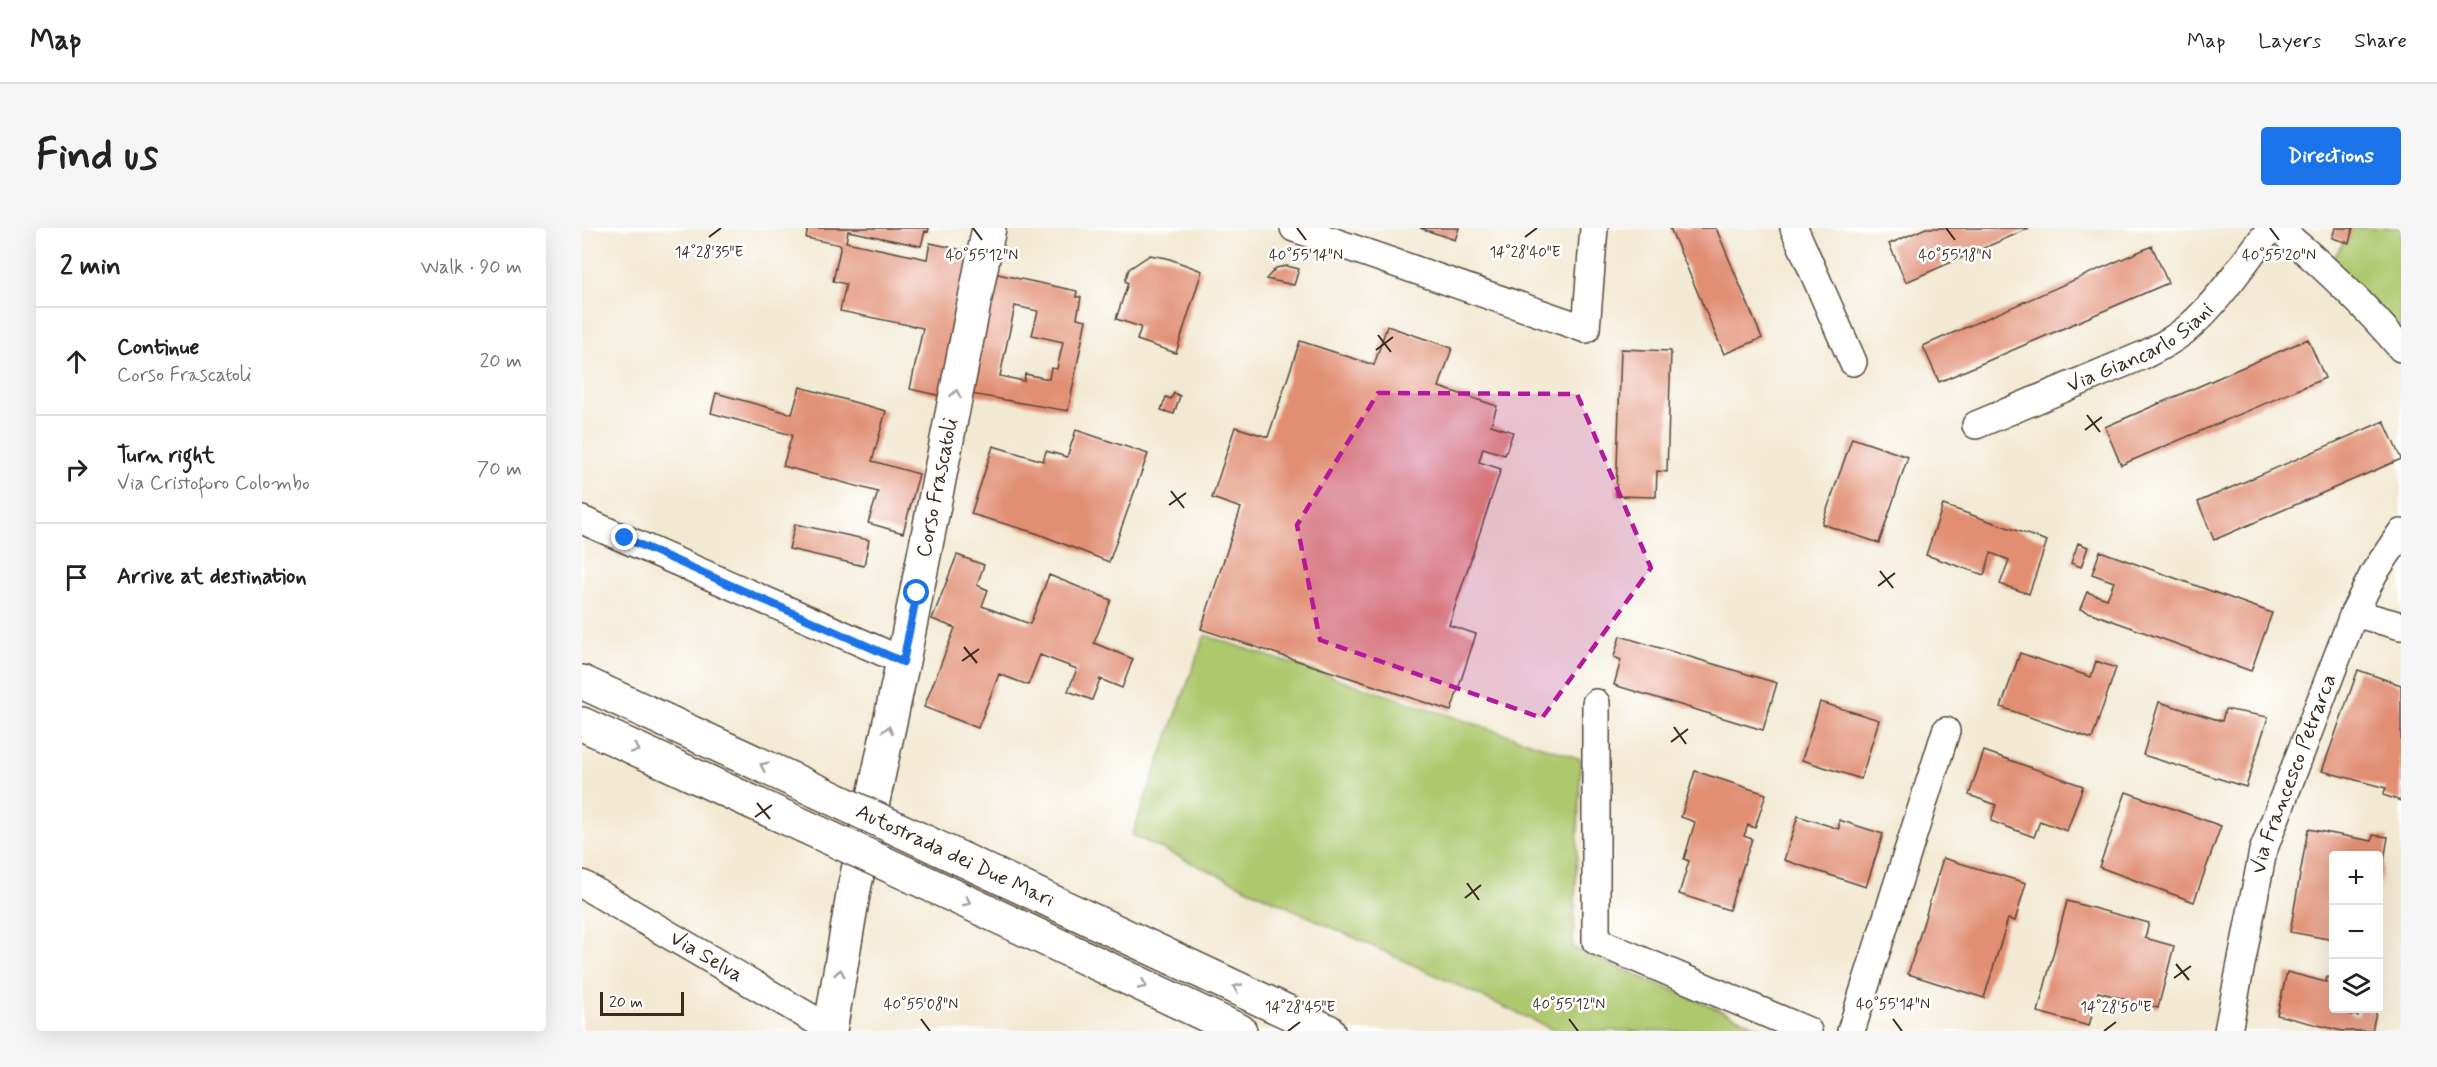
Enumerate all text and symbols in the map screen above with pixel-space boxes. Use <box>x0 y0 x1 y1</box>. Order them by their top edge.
text: Map <box>30 23 81 60</box>
text: Map <box>2187 27 2225 55</box>
text: Layers <box>2258 27 2321 55</box>
text: Share <box>2354 27 2407 55</box>
button: Directions <box>2261 127 2401 185</box>
text: Find us <box>36 129 158 184</box>
text: 14°28'35"E <box>675 243 744 263</box>
text: 14°28'40"E <box>1489 243 1561 263</box>
text: 40°55'12"N <box>946 246 1018 266</box>
text: 40°55'14"N <box>1269 246 1343 266</box>
text: 40°55'18"N <box>1919 246 1991 266</box>
text: 40°55'20"N <box>2242 246 2316 266</box>
text: 2 min <box>60 250 121 284</box>
text: Walk · 90 m <box>421 254 522 281</box>
street label: Via Giancarlo Siani <box>2062 297 2220 400</box>
text: Continue <box>117 334 199 362</box>
icon: ahead <box>60 345 93 378</box>
text: 20 m <box>479 348 522 375</box>
text: Corso Frascatoli <box>117 362 252 389</box>
one-way arrow <box>949 390 962 400</box>
street label: Corso Frascatoli <box>910 416 965 560</box>
text: Turn right <box>117 442 215 470</box>
icon: right <box>60 453 93 486</box>
text: 70 m <box>477 456 522 483</box>
text: Via Cristoforo Colombo <box>117 470 310 497</box>
route end <box>611 524 637 550</box>
icon: arrive <box>60 561 93 594</box>
text: Arrive at destination <box>117 563 307 591</box>
route start <box>903 579 929 605</box>
street label: Via Francesco Petrarca <box>2245 670 2343 876</box>
one-way arrow <box>881 725 894 735</box>
one-way arrow <box>629 741 640 753</box>
one-way arrow <box>760 762 771 774</box>
street label: Autostrada dei Due Mari <box>851 798 1059 914</box>
map controls <box>2329 851 2383 1013</box>
button: + <box>2329 851 2383 905</box>
one-way arrow <box>960 895 971 907</box>
button: − <box>2329 905 2383 959</box>
street label: Via Selva <box>664 924 748 989</box>
button: layers <box>2329 959 2383 1013</box>
one-way arrow <box>833 969 845 978</box>
one-way arrow <box>1137 978 1148 990</box>
one-way arrow <box>1232 984 1243 996</box>
scale bar <box>600 989 684 1016</box>
text: 20 m <box>609 992 643 1013</box>
text: 40°55'08"N <box>884 995 958 1015</box>
text: 40°55'12"N <box>1533 995 1605 1015</box>
text: 40°55'14"N <box>1856 995 1930 1015</box>
text: 14°28'45"E <box>1265 998 1336 1018</box>
text: 14°28'50"E <box>2080 998 2152 1018</box>

